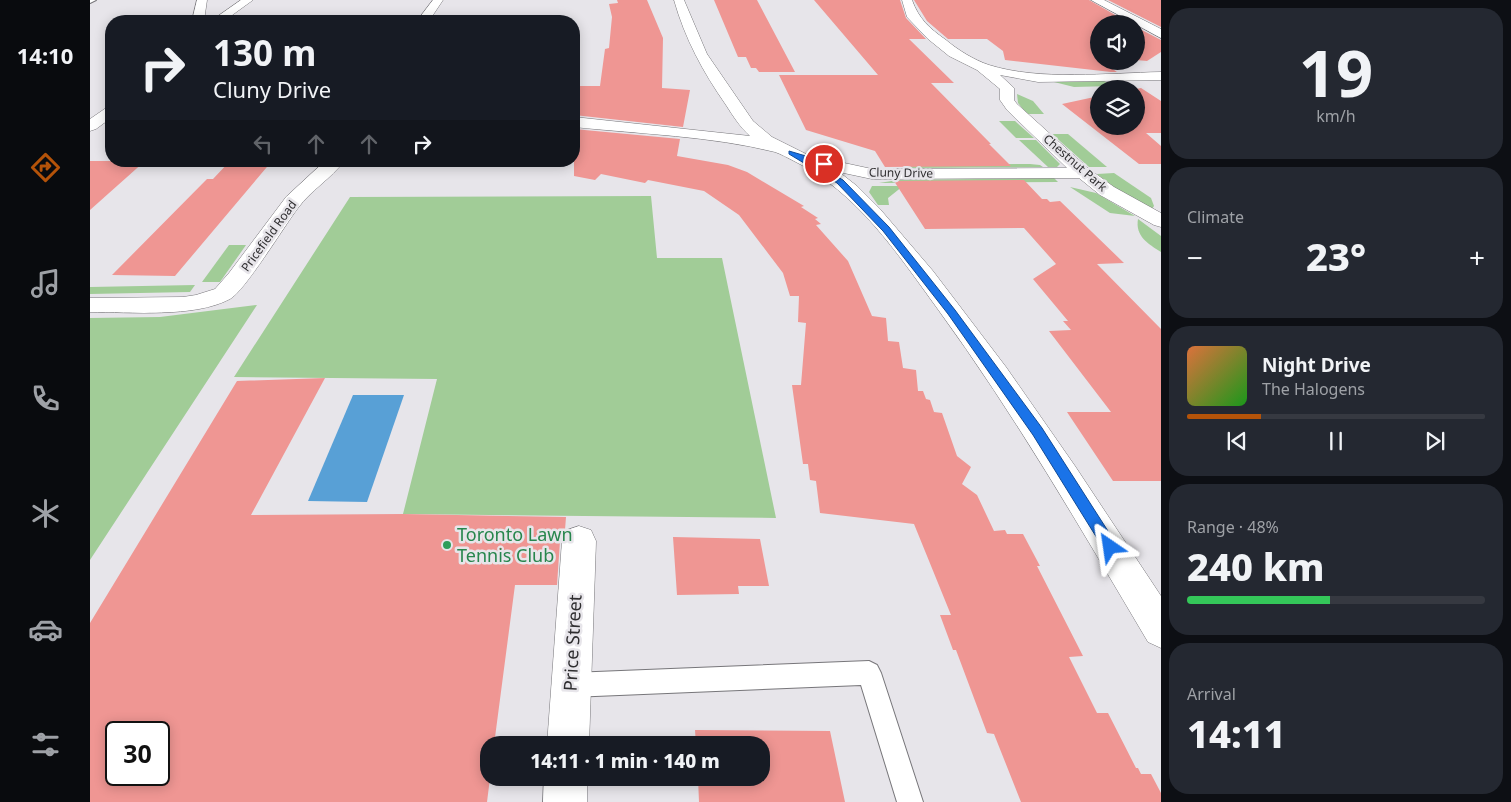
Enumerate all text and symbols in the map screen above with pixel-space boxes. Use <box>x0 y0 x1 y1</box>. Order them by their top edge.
map controls <box>1090 15 1145 135</box>
button: sound <box>1090 15 1145 70</box>
text: 19 <box>1299 28 1373 116</box>
text: 130 m <box>213 29 316 76</box>
icon: right <box>130 35 195 100</box>
text: 14:10 <box>17 40 73 70</box>
text: Cluny Drive <box>213 74 331 104</box>
button: layers <box>1090 80 1145 135</box>
text: km/h <box>1316 105 1356 127</box>
icon: left <box>249 130 277 158</box>
icon: ahead <box>302 130 330 158</box>
icon: ahead <box>355 130 383 158</box>
icon: right <box>408 130 436 158</box>
street label: Chestnut Park <box>1040 130 1111 195</box>
pin <box>803 143 845 185</box>
icon: directions <box>28 150 63 185</box>
icon: arrive <box>810 150 838 178</box>
street label: Cluny Drive <box>869 163 934 182</box>
street label: Pricefield Road <box>237 197 300 275</box>
text: Climate <box>1187 206 1244 228</box>
text: 23° <box>1306 230 1366 282</box>
text: − <box>1187 238 1203 276</box>
text: + <box>1469 238 1485 276</box>
icon: music <box>28 266 63 301</box>
text: Night Drive <box>1262 352 1371 378</box>
text: The Halogens <box>1262 378 1365 400</box>
icon: phone <box>28 381 63 416</box>
icon: previous <box>1223 427 1251 455</box>
icon: pause <box>1322 427 1350 455</box>
icon: next <box>1421 427 1449 455</box>
icon: climate <box>28 496 63 531</box>
text: Range · 48% <box>1187 516 1279 538</box>
position arrow <box>1083 520 1135 572</box>
place label: Toronto Lawn Tennis Club <box>457 522 573 567</box>
marker: Toronto Lawn Tennis Club <box>441 539 453 551</box>
text: 240 km <box>1187 540 1325 592</box>
street label: Price Street <box>557 594 587 692</box>
icon: car <box>28 612 63 647</box>
text: Arrival <box>1187 683 1236 705</box>
text: 14:11 <box>1187 707 1286 759</box>
speed limit sign: 30 <box>105 721 170 786</box>
icon: filters <box>28 727 63 762</box>
text: 14:11 · 1 min · 140 m <box>530 748 720 774</box>

